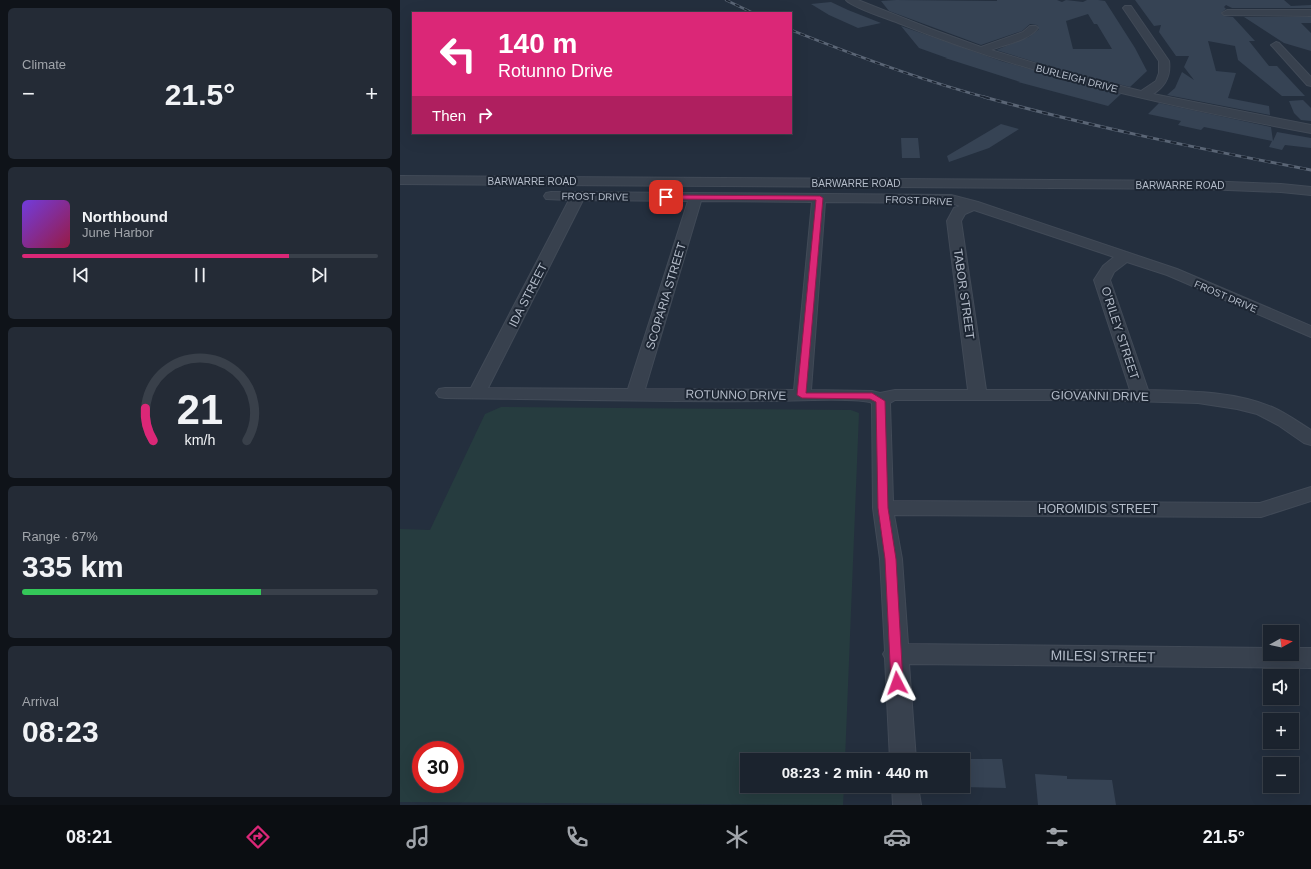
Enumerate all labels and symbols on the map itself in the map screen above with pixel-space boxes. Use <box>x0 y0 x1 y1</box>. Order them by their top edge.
street label: BURLEIGH DRIVE <box>1035 62 1119 95</box>
street label: BARWARRE ROAD <box>488 176 576 187</box>
street label: BARWARRE ROAD <box>812 178 900 189</box>
pin <box>649 180 683 214</box>
street label: BARWARRE ROAD <box>1136 180 1224 191</box>
street label: FROST DRIVE <box>561 190 629 203</box>
street label: FROST DRIVE <box>885 194 953 207</box>
street label: SCOPARIA STREET <box>643 240 689 351</box>
street label: TABOR STREET <box>951 248 977 341</box>
street label: IDA STREET <box>506 260 550 329</box>
street label: FROST DRIVE <box>1193 278 1259 315</box>
street label: O'RILEY STREET <box>1098 285 1142 382</box>
street label: ROTUNNO DRIVE <box>686 387 786 403</box>
street label: GIOVANNI DRIVE <box>1051 388 1149 404</box>
street label: HOROMIDIS STREET <box>1038 502 1159 516</box>
north arrow <box>1263 625 1299 661</box>
street label: MILESI STREET <box>1050 647 1156 665</box>
position arrow <box>876 662 918 704</box>
speed limit sign: 30 <box>412 741 464 793</box>

